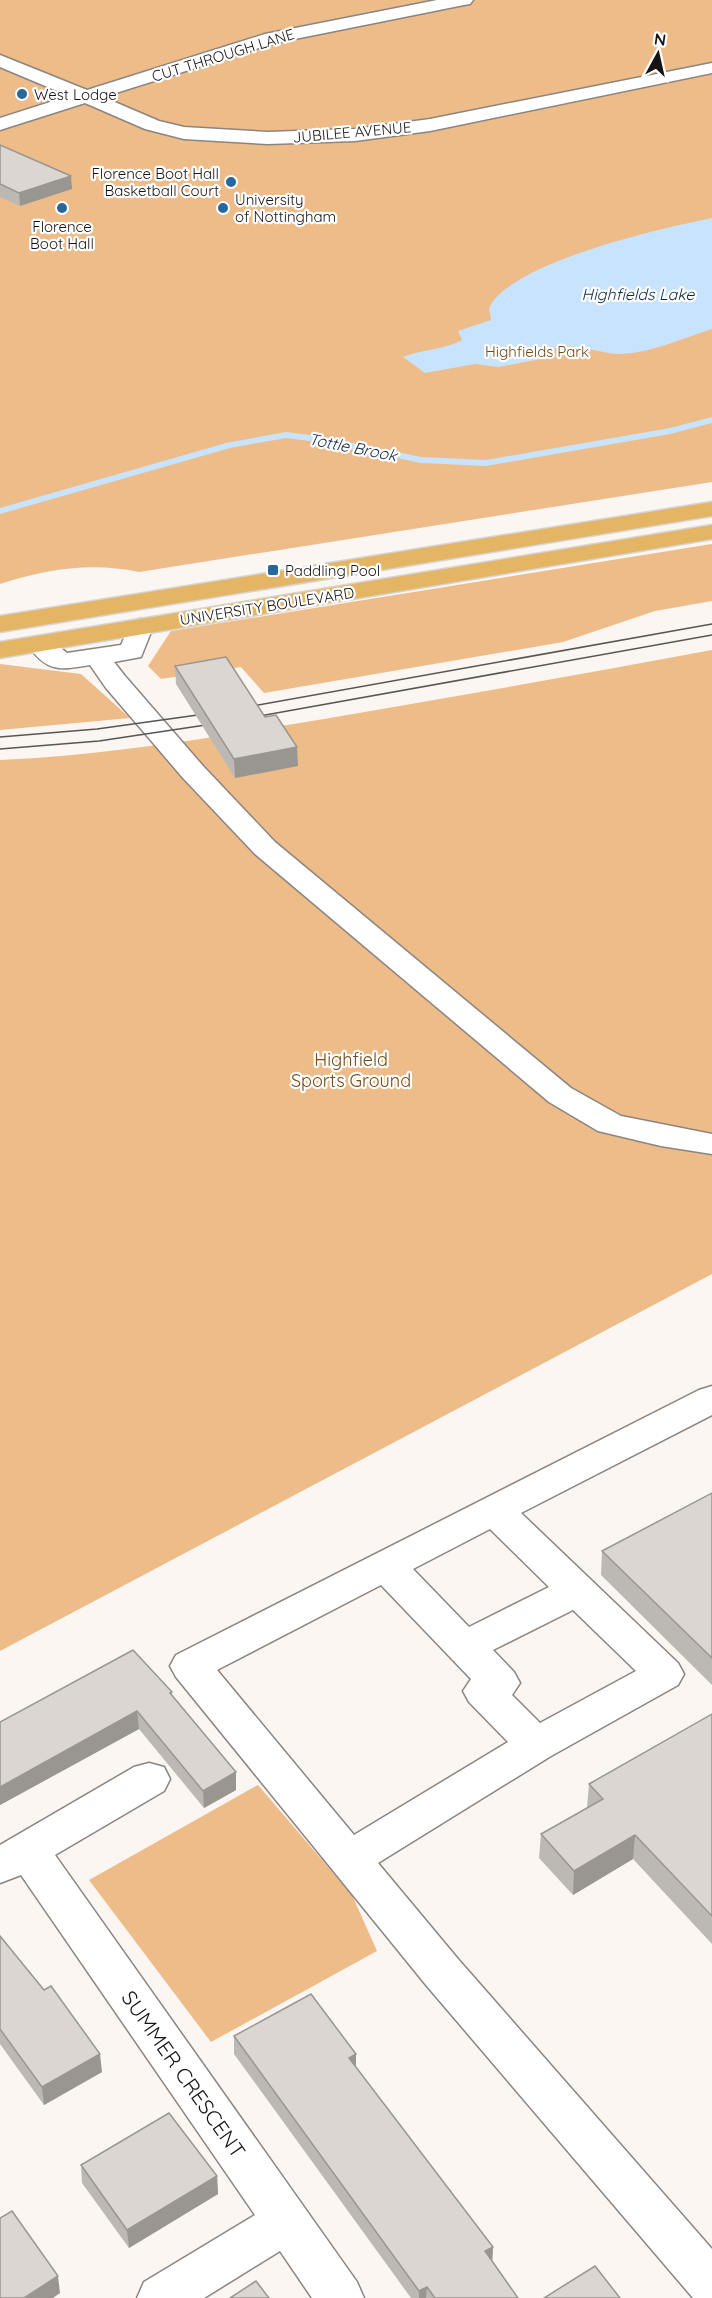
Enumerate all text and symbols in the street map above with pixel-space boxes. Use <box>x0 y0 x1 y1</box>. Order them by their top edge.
street label: CUT THROUGH LANE <box>149 24 297 86</box>
north arrow <box>628 24 688 84</box>
text: N <box>653 28 667 50</box>
place label: West Lodge <box>34 85 117 104</box>
marker: West Lodge <box>15 87 29 101</box>
street label: JUBILEE AVENUE <box>292 117 412 147</box>
place label: Florence Boot Hall Basketball Court <box>91 164 219 200</box>
marker: Florence Boot Hall Basketball Court <box>224 175 238 189</box>
place label: University of Nottingham <box>235 190 336 226</box>
marker: Florence Boot Hall <box>55 201 69 215</box>
marker: University of Nottingham <box>216 201 230 215</box>
place label: Florence Boot Hall <box>30 217 94 253</box>
water label: Highfields Lake <box>582 284 695 304</box>
park label: Highfields Park <box>485 342 589 361</box>
water label: Tottle Brook <box>307 429 400 466</box>
place label: Paddling Pool <box>285 561 380 580</box>
marker: Paddling Pool <box>266 563 280 577</box>
street label: UNIVERSITY BOULEVARD <box>178 583 356 629</box>
park label: Highfield Sports Ground <box>291 1048 411 1092</box>
street label: SUMMER CRESCENT <box>116 1985 252 2163</box>

